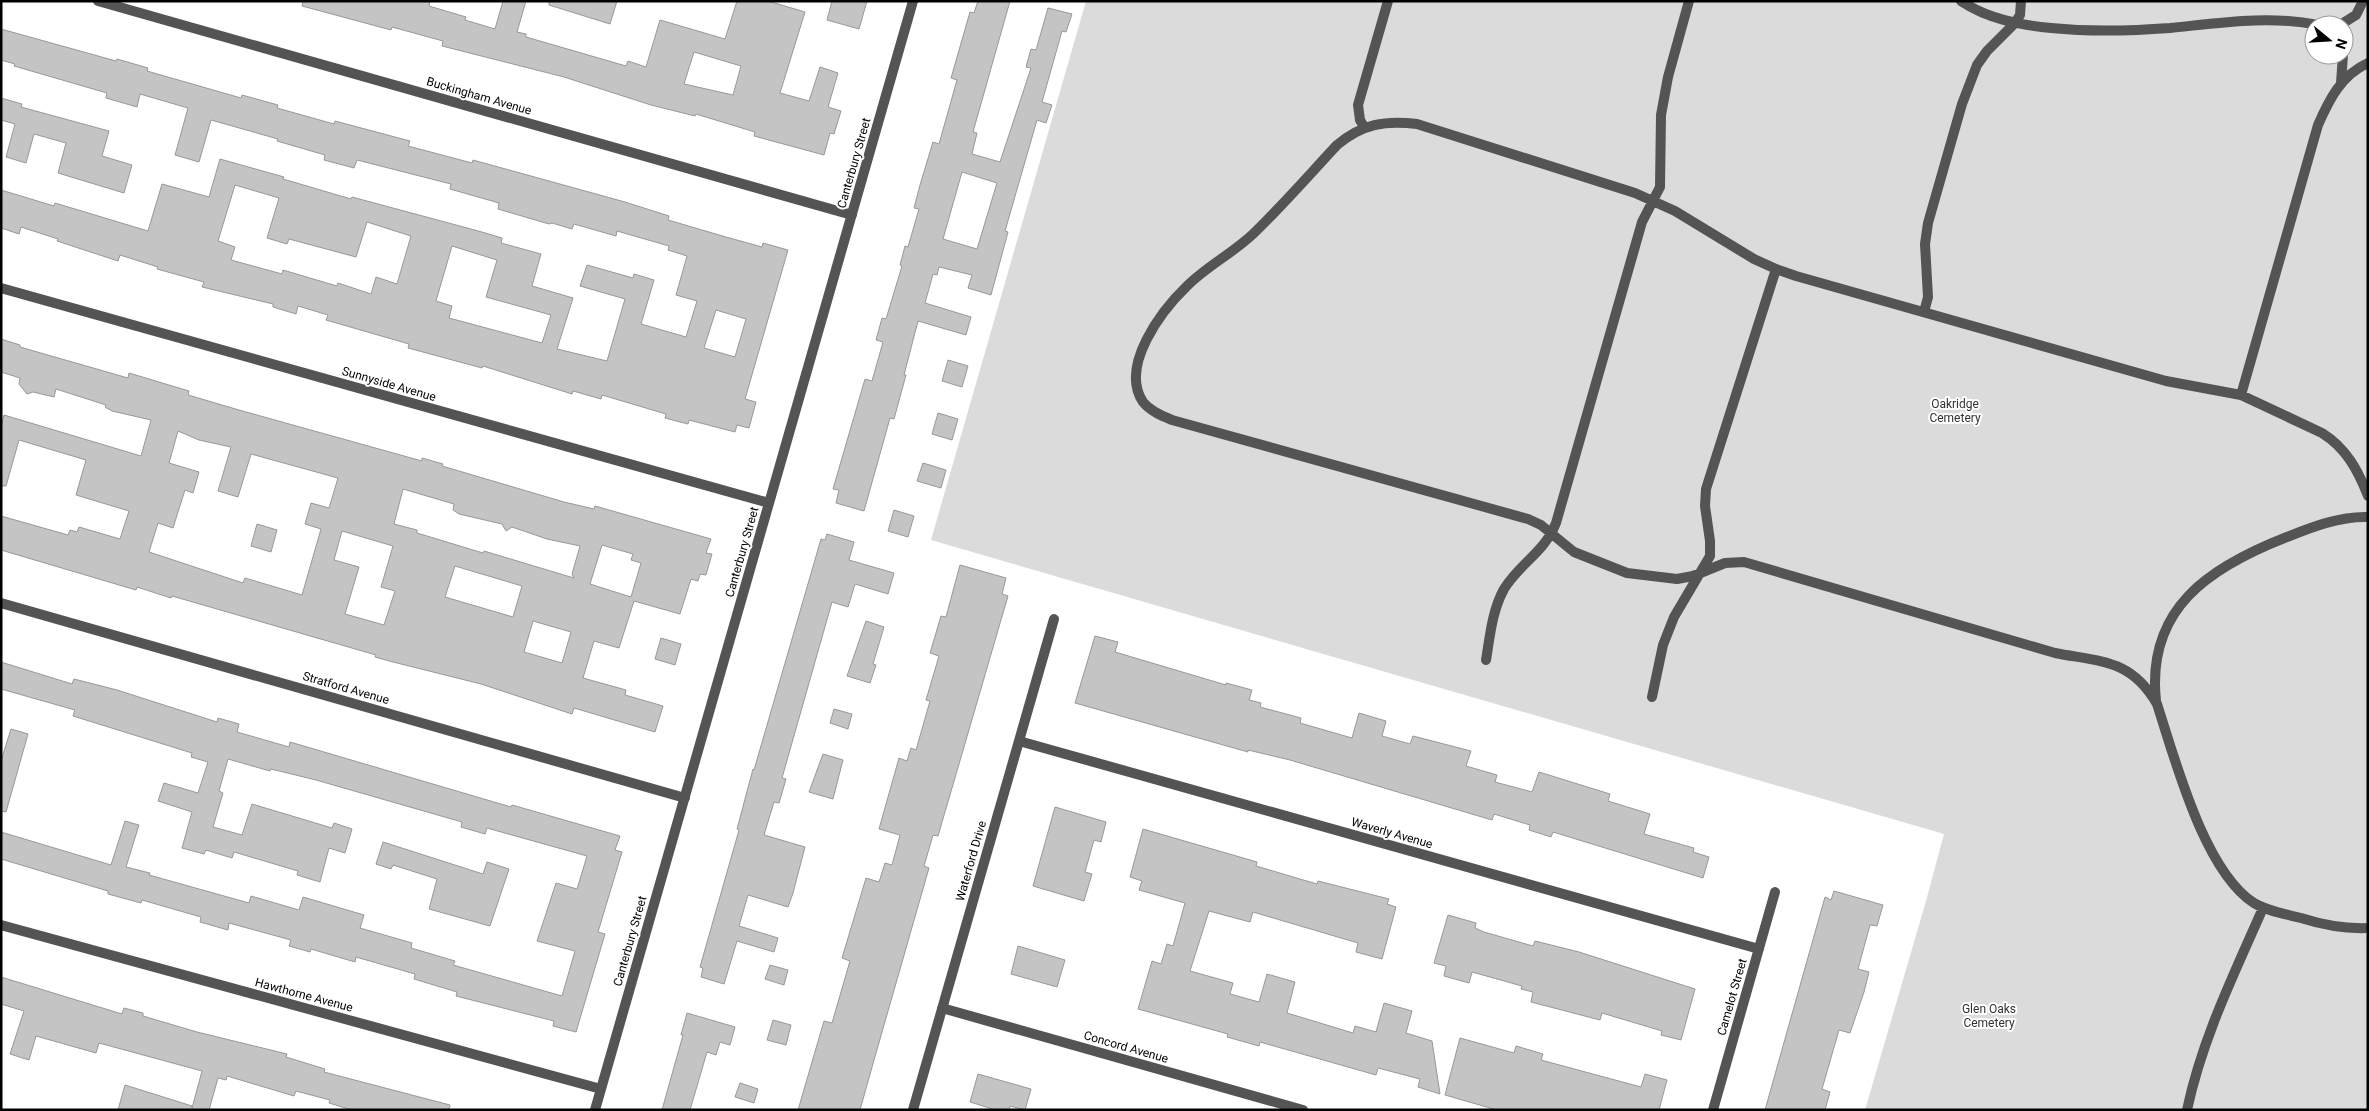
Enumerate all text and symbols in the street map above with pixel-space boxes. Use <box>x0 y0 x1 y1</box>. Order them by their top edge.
north arrow <box>2304 15 2354 65</box>
text: N <box>2332 37 2351 51</box>
street label: Buckingham Avenue <box>425 74 533 118</box>
street label: Canterbury Street <box>834 116 874 210</box>
street label: Sunnyside Avenue <box>340 364 438 404</box>
park label: Oakridge Cemetery <box>1929 397 1981 425</box>
street label: Canterbury Street <box>722 505 762 599</box>
street label: Stratford Avenue <box>301 669 391 707</box>
street label: Waverly Avenue <box>1350 815 1434 851</box>
street label: Waterford Drive <box>953 819 989 903</box>
street label: Canterbury Street <box>610 894 650 988</box>
street label: Camelot Street <box>1714 957 1750 1037</box>
street label: Hawthorne Avenue <box>254 975 354 1015</box>
park label: Glen Oaks Cemetery <box>1962 1002 2016 1030</box>
street label: Concord Avenue <box>1082 1028 1170 1066</box>

